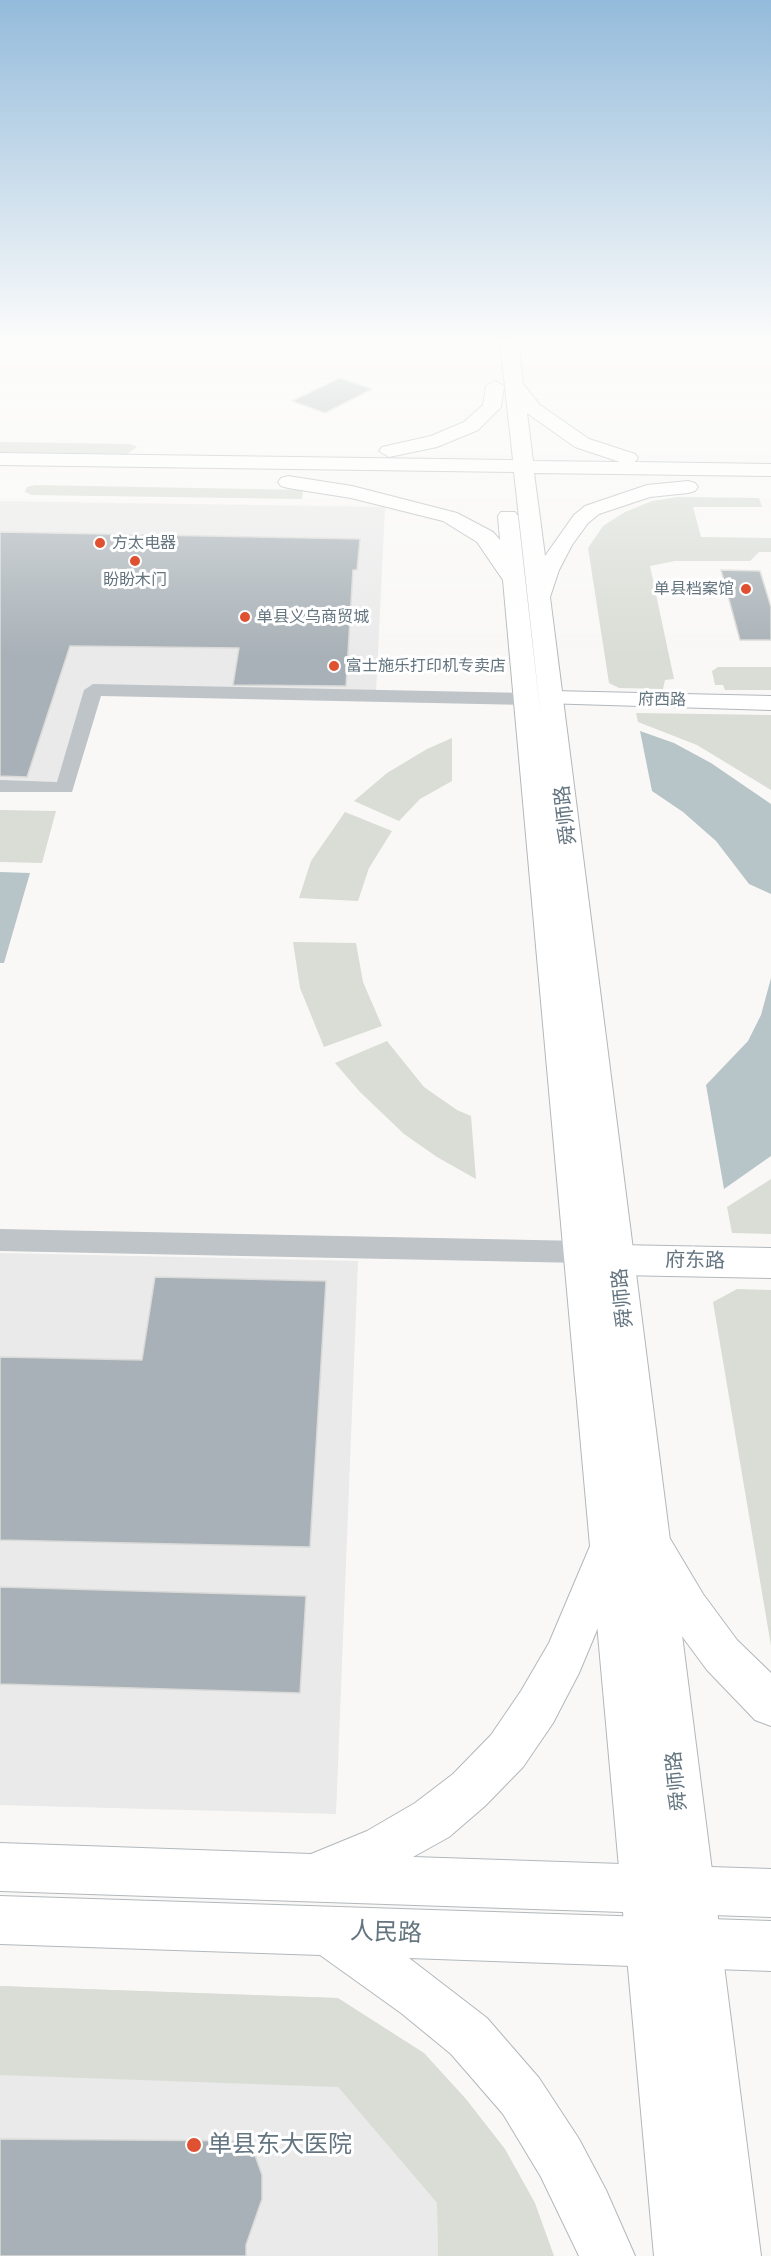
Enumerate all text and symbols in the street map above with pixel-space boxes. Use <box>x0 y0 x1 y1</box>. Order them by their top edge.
place label: 方太电器 <box>112 533 176 553</box>
marker: 方太电器 <box>93 536 107 550</box>
marker: 盼盼木门 <box>128 554 142 568</box>
place label: 盼盼木门 <box>103 570 167 590</box>
place label: 单县档案馆 <box>654 579 734 599</box>
marker: 单县档案馆 <box>739 582 753 596</box>
place label: 单县义乌商贸城 <box>257 607 369 627</box>
marker: 单县义乌商贸城 <box>238 610 252 624</box>
place label: 富士施乐打印机专卖店 <box>346 656 506 676</box>
marker: 富士施乐打印机专卖店 <box>327 659 341 673</box>
street label: 府西路 <box>638 690 686 710</box>
street label: 舜师路 <box>550 784 582 846</box>
street label: 府东路 <box>665 1248 725 1274</box>
street label: 舜师路 <box>608 1267 638 1329</box>
street label: 舜师路 <box>662 1750 692 1812</box>
street label: 人民路 <box>350 1917 422 1949</box>
place label: 单县东大医院 <box>208 2131 352 2159</box>
marker: 单县东大医院 <box>185 2136 203 2154</box>

